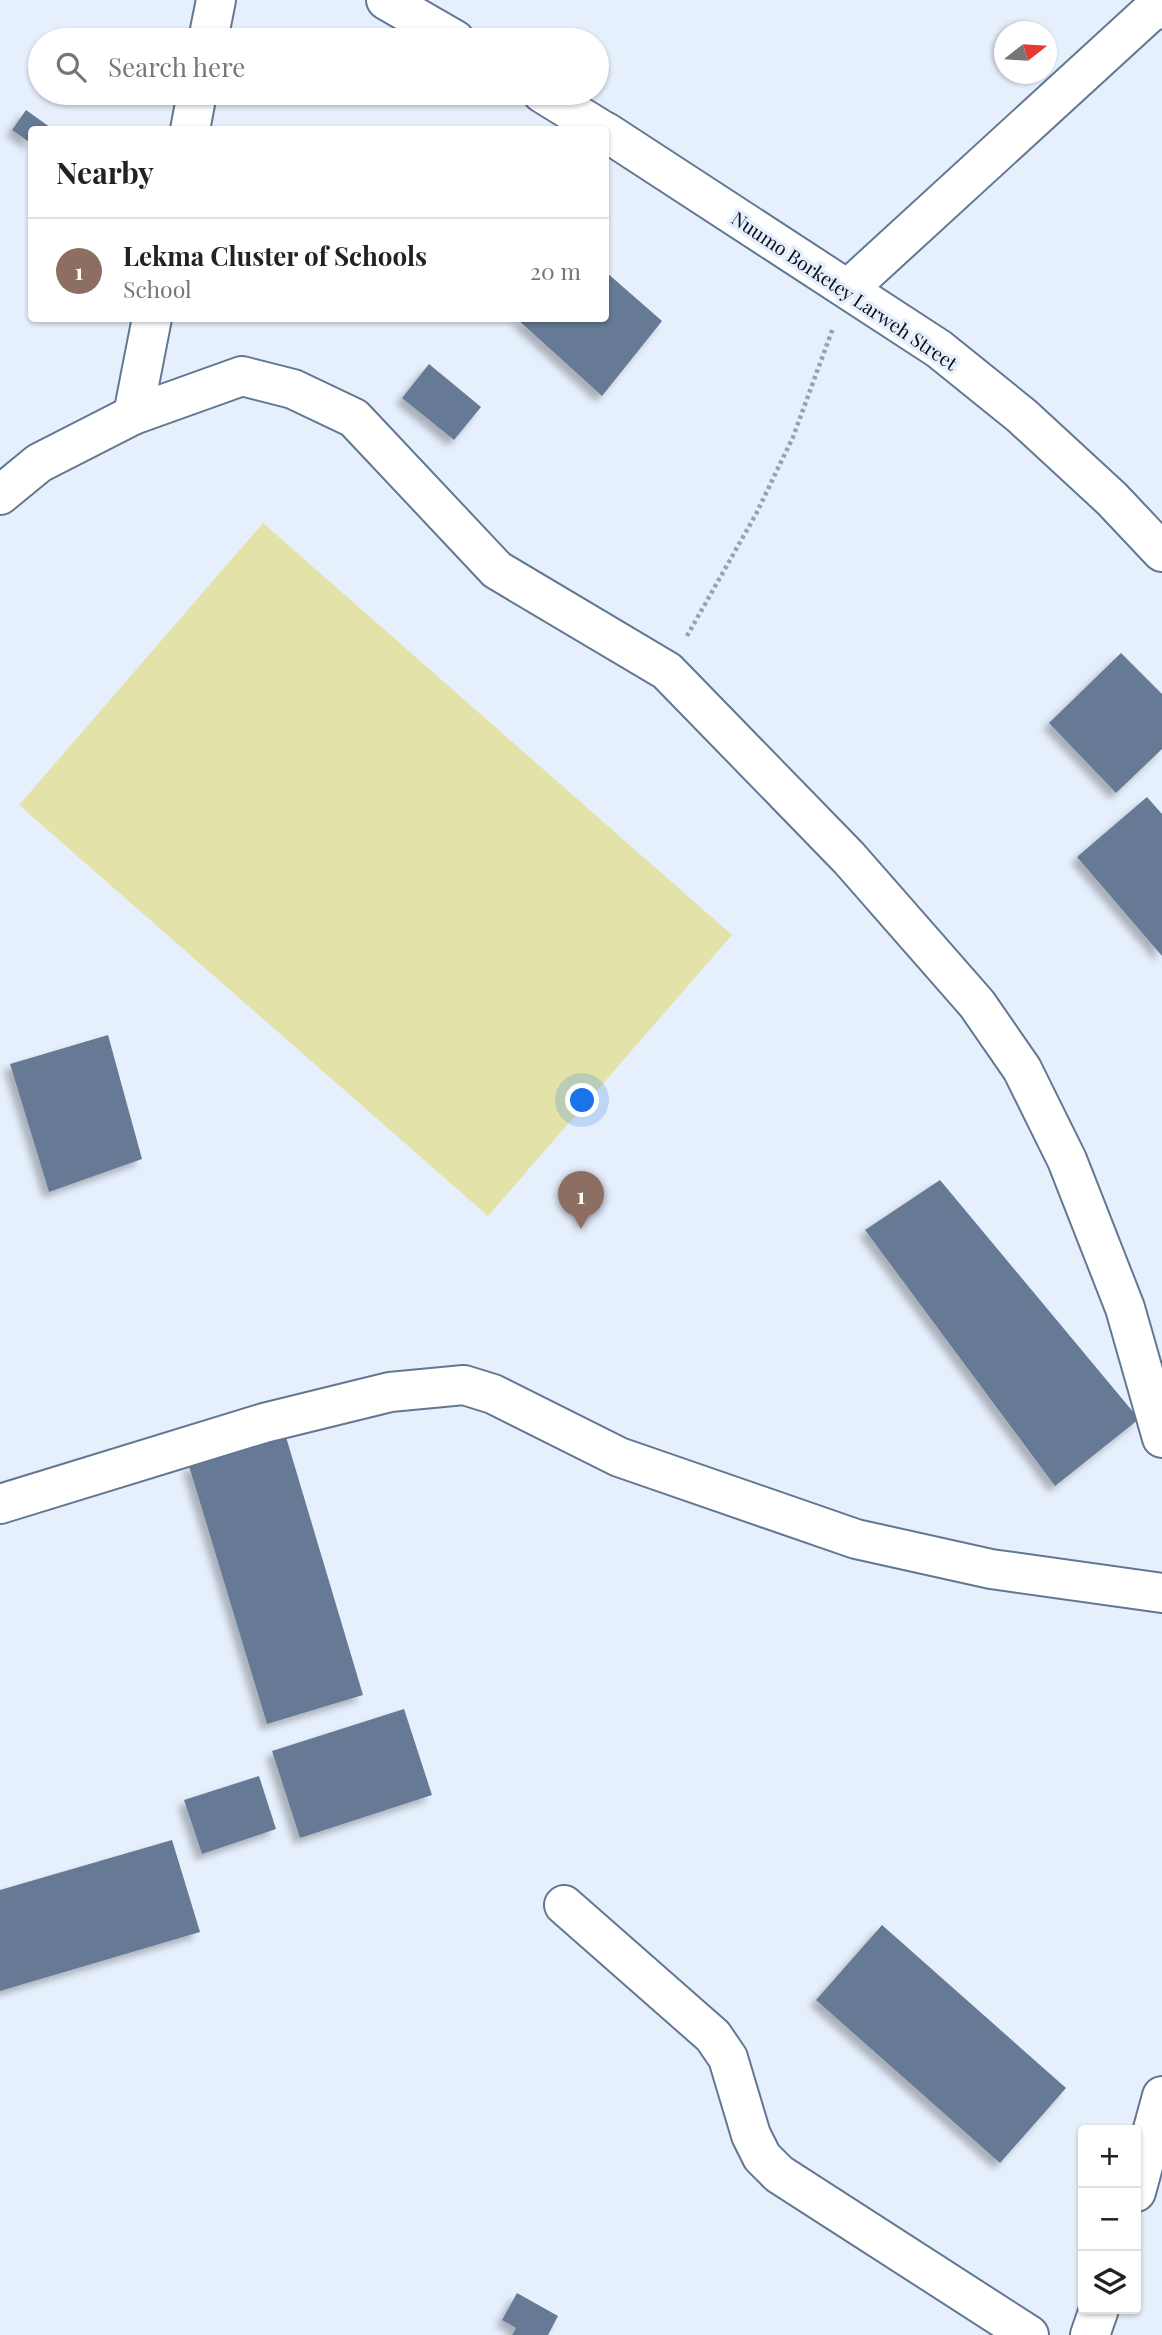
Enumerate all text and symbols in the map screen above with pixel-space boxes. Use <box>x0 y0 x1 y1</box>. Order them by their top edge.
north arrow <box>994 21 1057 84</box>
search box <box>28 28 609 105</box>
icon: search <box>52 48 90 86</box>
text: Search here <box>108 49 245 84</box>
text: Nearby <box>56 152 154 192</box>
street label: Nuumo Borketey Larweh Street <box>727 205 963 376</box>
text: Lekma Cluster of Schools <box>123 238 427 273</box>
text: 1 <box>75 255 83 286</box>
text: 20 m <box>530 255 581 286</box>
text: School <box>123 273 192 304</box>
your location <box>565 1083 599 1117</box>
pin: 1 <box>558 1171 604 1229</box>
map controls <box>1078 2125 1141 2314</box>
button: + <box>1078 2125 1141 2188</box>
button: − <box>1078 2188 1141 2251</box>
button: layers <box>1078 2251 1141 2314</box>

